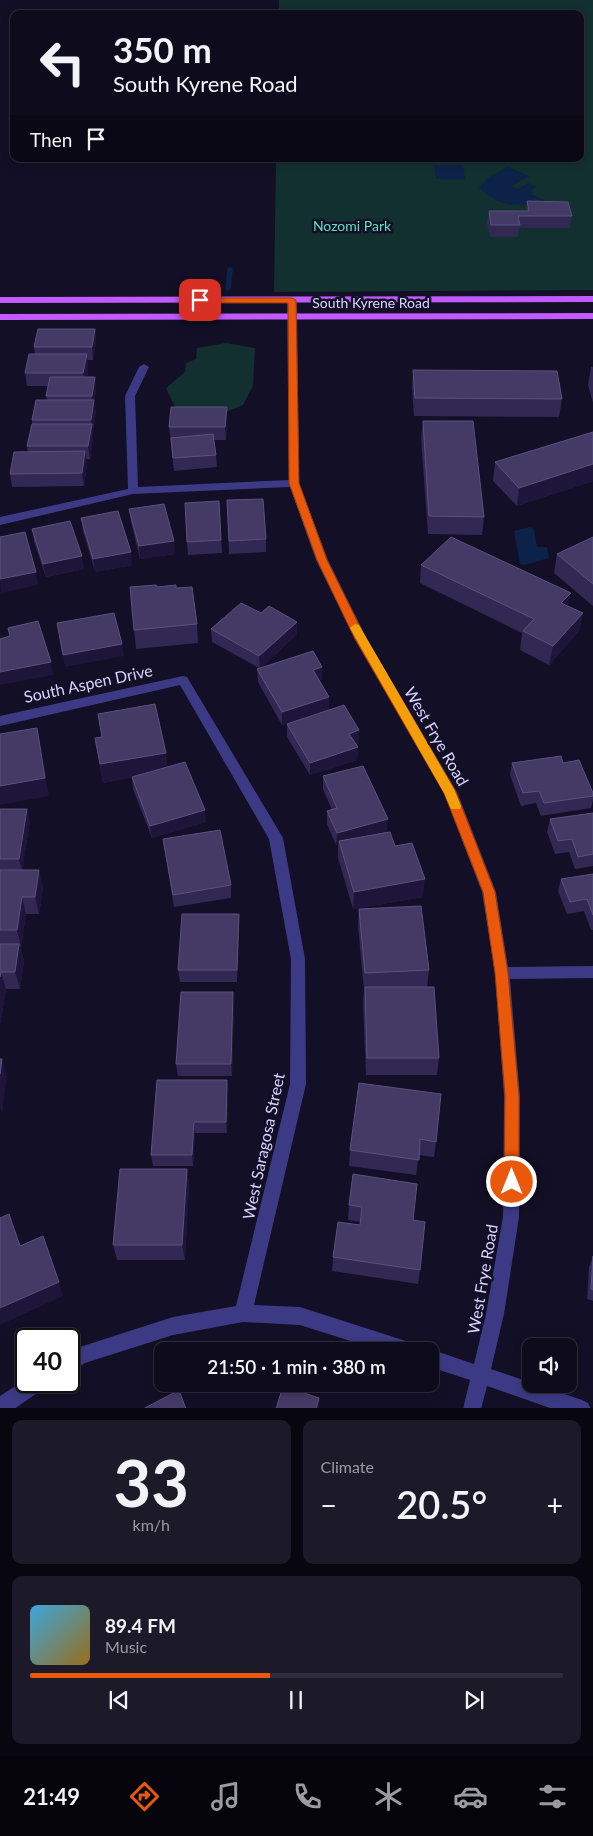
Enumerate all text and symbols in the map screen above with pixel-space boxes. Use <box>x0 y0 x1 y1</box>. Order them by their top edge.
text: 350 m <box>113 28 212 70</box>
icon: left <box>30 30 95 95</box>
text: South Kyrene Road <box>113 70 298 97</box>
icon: arrive <box>82 125 110 153</box>
text: Then <box>30 128 72 151</box>
park label: Nozomi Park <box>313 217 392 234</box>
pin <box>179 279 221 321</box>
icon: arrive <box>186 286 214 314</box>
street label: South Kyrene Road <box>312 294 430 311</box>
street label: South Aspen Drive <box>22 660 154 706</box>
street label: West Frye Road <box>401 683 473 789</box>
street label: West Saragosa Street <box>238 1071 288 1221</box>
position arrow <box>485 1155 537 1207</box>
street label: West Frye Road <box>463 1223 501 1335</box>
speed limit sign: 40 <box>15 1328 80 1393</box>
map controls <box>522 1338 577 1393</box>
button: sound <box>522 1338 577 1393</box>
text: 21:50 · 1 min · 380 m <box>207 1355 386 1378</box>
text: 33 <box>114 1443 189 1521</box>
text: Climate <box>321 1457 374 1476</box>
text: 20.5° <box>396 1481 487 1527</box>
text: − <box>321 1488 337 1522</box>
text: + <box>547 1488 563 1522</box>
text: km/h <box>133 1515 170 1534</box>
text: 89.4 FM <box>105 1614 176 1637</box>
text: Music <box>105 1637 147 1656</box>
icon: previous <box>105 1686 133 1714</box>
icon: pause <box>282 1686 310 1714</box>
icon: next <box>460 1686 488 1714</box>
icon: directions <box>127 1779 162 1814</box>
icon: music <box>208 1779 243 1814</box>
icon: phone <box>290 1779 325 1814</box>
icon: climate <box>371 1779 406 1814</box>
icon: car <box>453 1779 488 1814</box>
icon: filters <box>535 1779 570 1814</box>
text: 21:49 <box>23 1783 80 1810</box>

